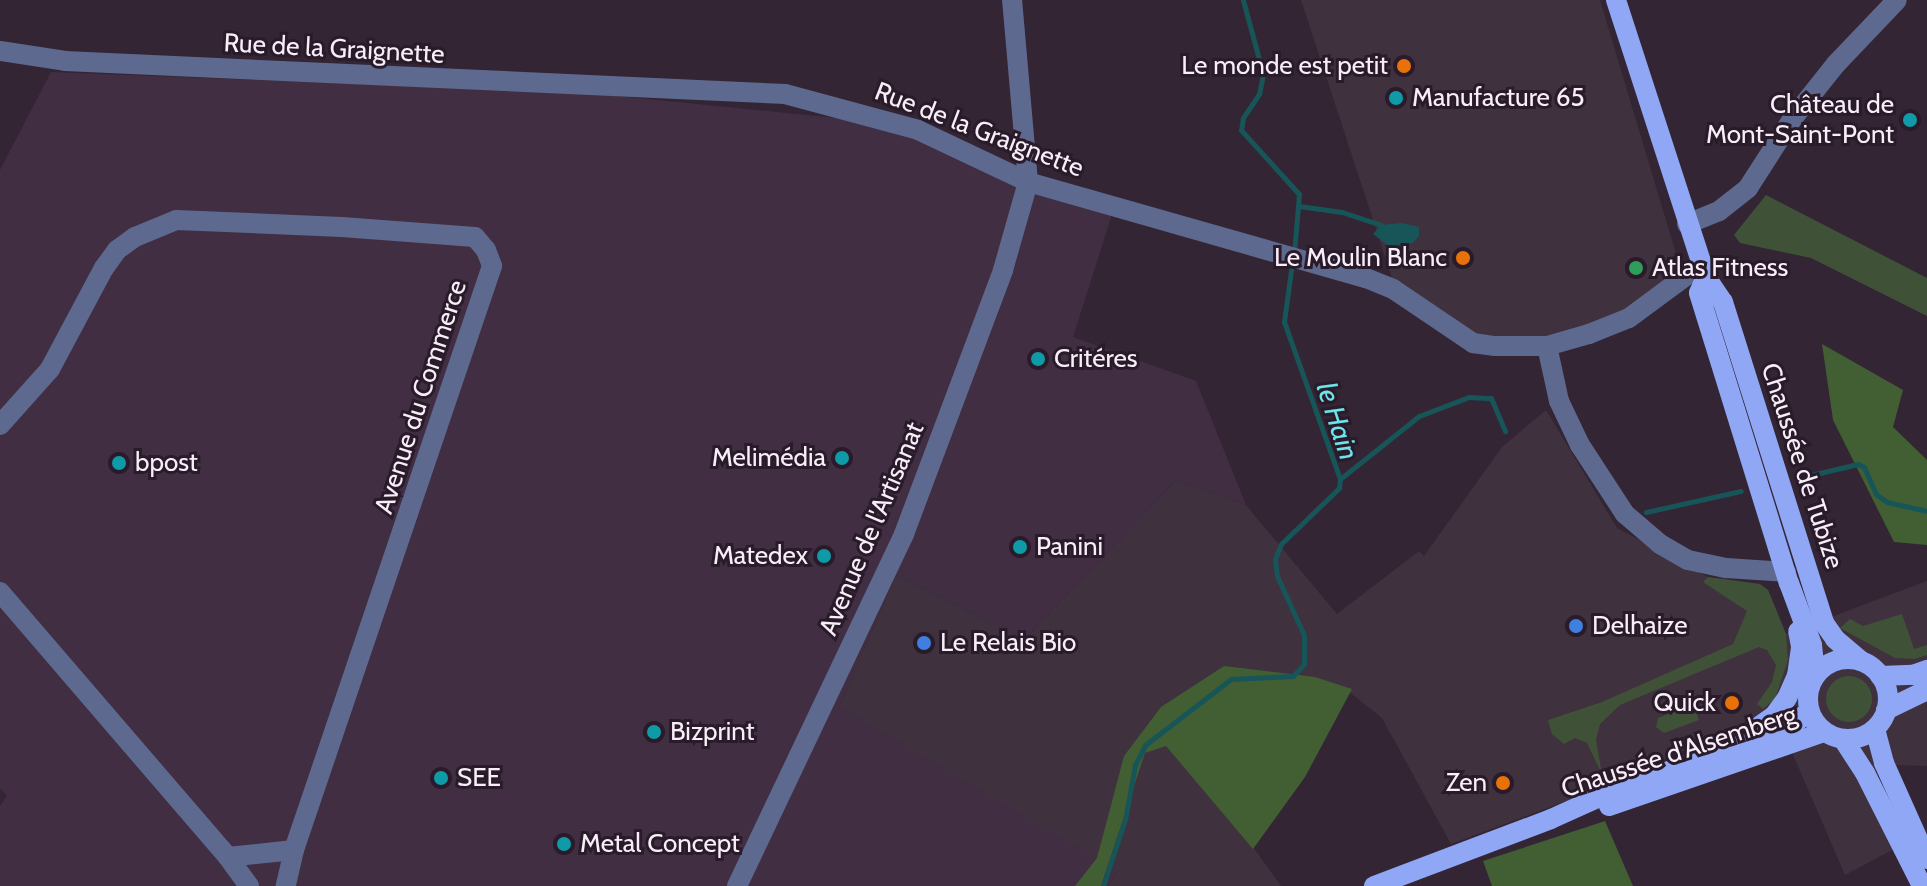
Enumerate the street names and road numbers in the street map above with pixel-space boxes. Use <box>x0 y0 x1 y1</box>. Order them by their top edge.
street label: Rue de la Graignette <box>223 28 445 70</box>
street label: Rue de la Graignette <box>870 76 1088 184</box>
street label: Avenue du Commerce <box>368 276 474 518</box>
street label: Chaussée de Tubize <box>1754 359 1850 573</box>
street label: Avenue de l'Artisanat <box>813 418 931 640</box>
street label: Chaussée d'Alsemberg <box>1557 699 1801 805</box>

